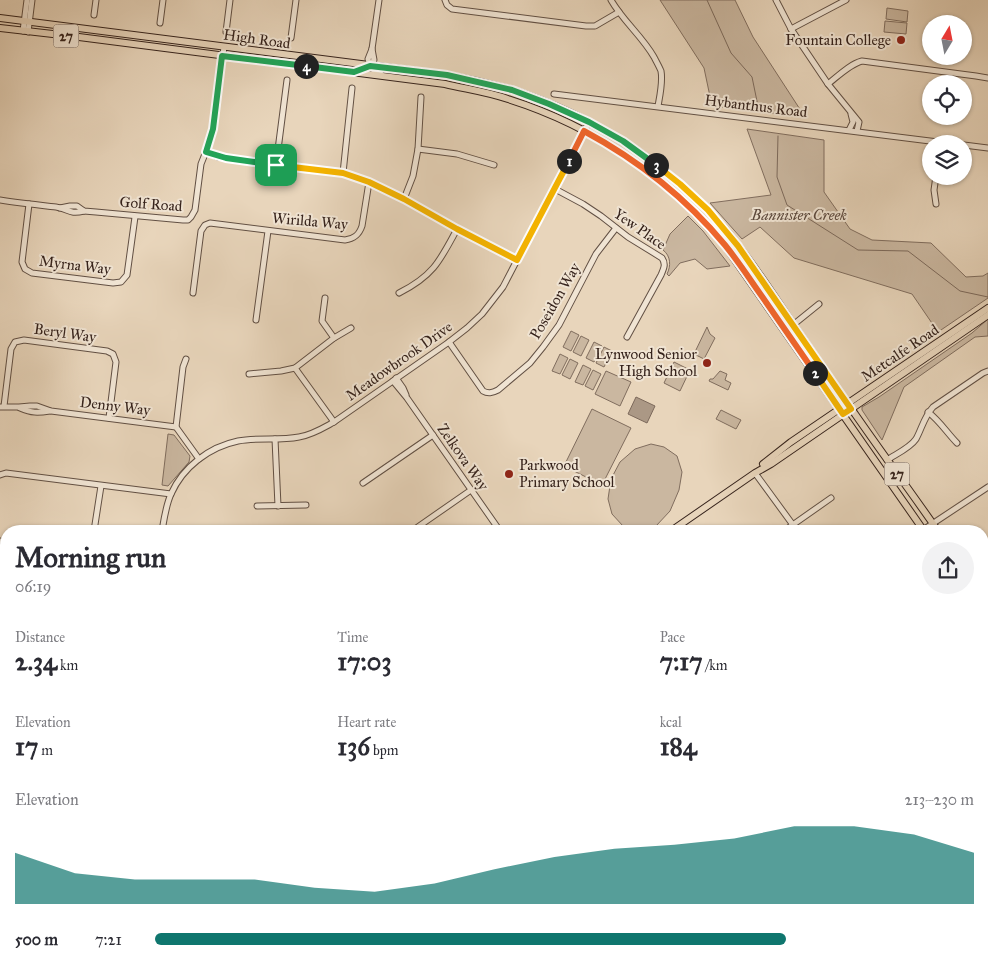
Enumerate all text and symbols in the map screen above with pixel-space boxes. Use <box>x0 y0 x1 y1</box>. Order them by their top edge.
north arrow <box>922 15 972 65</box>
map controls <box>922 15 972 185</box>
road number: 27 <box>54 24 78 48</box>
street label: High Road <box>222 25 292 53</box>
place label: Fountain College <box>785 31 891 49</box>
marker: Fountain College <box>895 34 907 46</box>
pin: 4 <box>294 54 318 78</box>
text: 4 <box>303 58 310 75</box>
button: locate <box>922 75 972 125</box>
street label: Hybanthus Road <box>704 91 809 121</box>
button: layers <box>922 135 972 185</box>
pin <box>255 144 297 186</box>
pin: 1 <box>556 148 582 174</box>
icon: arrive <box>262 151 290 179</box>
pin: 3 <box>644 152 668 178</box>
text: 1 <box>567 153 572 170</box>
text: 3 <box>654 157 659 174</box>
street label: Golf Road <box>119 193 183 215</box>
street label: Yew Place <box>611 205 669 253</box>
park label: Bannister Creek <box>750 206 847 224</box>
street label: Wirilda Way <box>271 209 350 233</box>
street label: Myrna Way <box>38 252 113 278</box>
street label: Poseidon Way <box>526 259 585 342</box>
street label: Meadowbrook Drive <box>342 318 456 404</box>
street label: Beryl Way <box>33 320 98 346</box>
street label: Metcalfe Road <box>858 320 943 386</box>
place label: Lynwood Senior High School <box>595 345 698 380</box>
marker: Lynwood Senior High School <box>701 357 713 369</box>
pin: 2 <box>802 360 828 386</box>
text: 2 <box>812 365 819 382</box>
street label: Denny Way <box>79 393 152 419</box>
street label: Zelkova Way <box>433 420 493 495</box>
place label: Parkwood Primary School <box>519 456 616 491</box>
road number: 27 <box>884 462 910 486</box>
marker: Parkwood Primary School <box>503 468 515 480</box>
text: Morning run <box>15 540 166 575</box>
button: share <box>922 542 974 594</box>
text: 06:19 <box>15 577 51 596</box>
text: Distance <box>15 629 65 646</box>
text: Time <box>337 629 368 646</box>
text: Pace <box>660 629 685 646</box>
text: 2.34 <box>15 646 57 677</box>
text: 17:03 <box>337 646 391 677</box>
text: 7:17 <box>660 646 703 677</box>
text: km <box>57 657 78 674</box>
text: /km <box>703 657 728 674</box>
text: Elevation <box>15 714 71 731</box>
text: Heart rate <box>337 714 396 731</box>
text: kcal <box>660 714 682 731</box>
text: 17 <box>15 731 38 762</box>
text: 136 <box>337 731 370 762</box>
text: 184 <box>660 731 697 762</box>
text: m <box>38 742 53 759</box>
text: bpm <box>370 742 399 759</box>
text: Elevation <box>15 790 79 809</box>
text: 213–230 m <box>905 790 974 809</box>
text: 500 m <box>15 930 58 949</box>
text: 7:21 <box>95 930 122 949</box>

